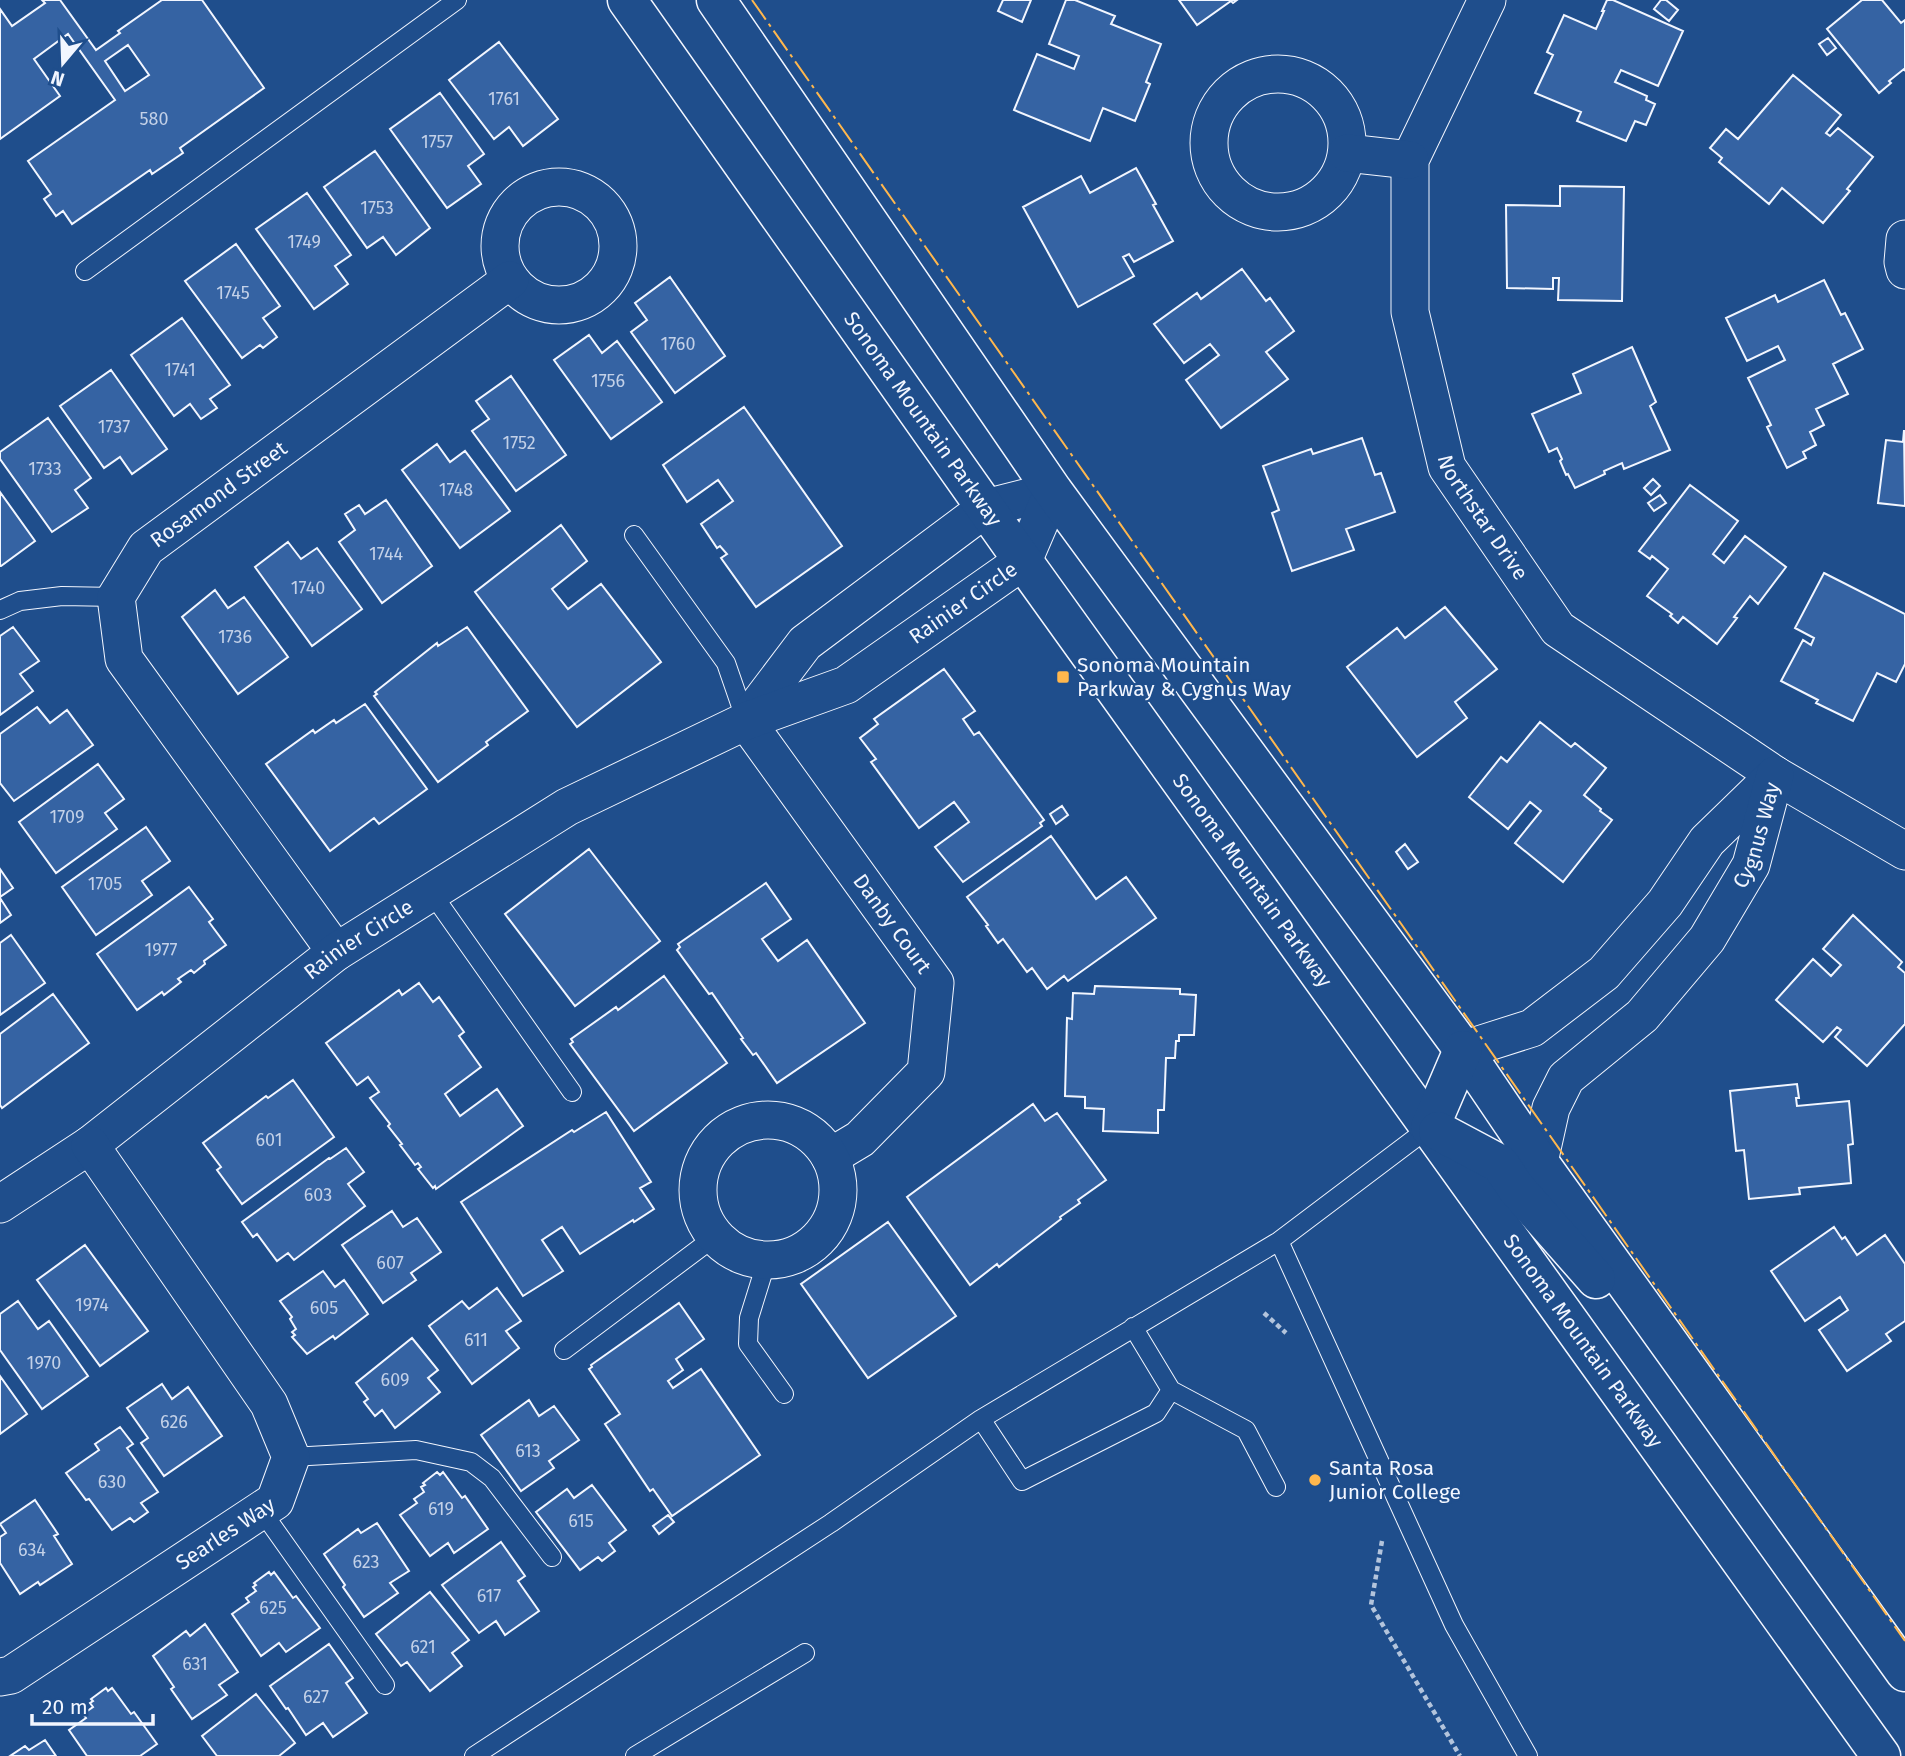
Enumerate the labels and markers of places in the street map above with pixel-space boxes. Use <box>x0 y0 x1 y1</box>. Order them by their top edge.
place label: Sonoma Mountain Parkway & Cygnus Way <box>1077 652 1292 702</box>
marker: Sonoma Mountain Parkway & Cygnus Way <box>1055 669 1071 685</box>
place label: Santa Rosa Junior College <box>1329 1455 1461 1505</box>
marker: Santa Rosa Junior College <box>1307 1472 1323 1488</box>

